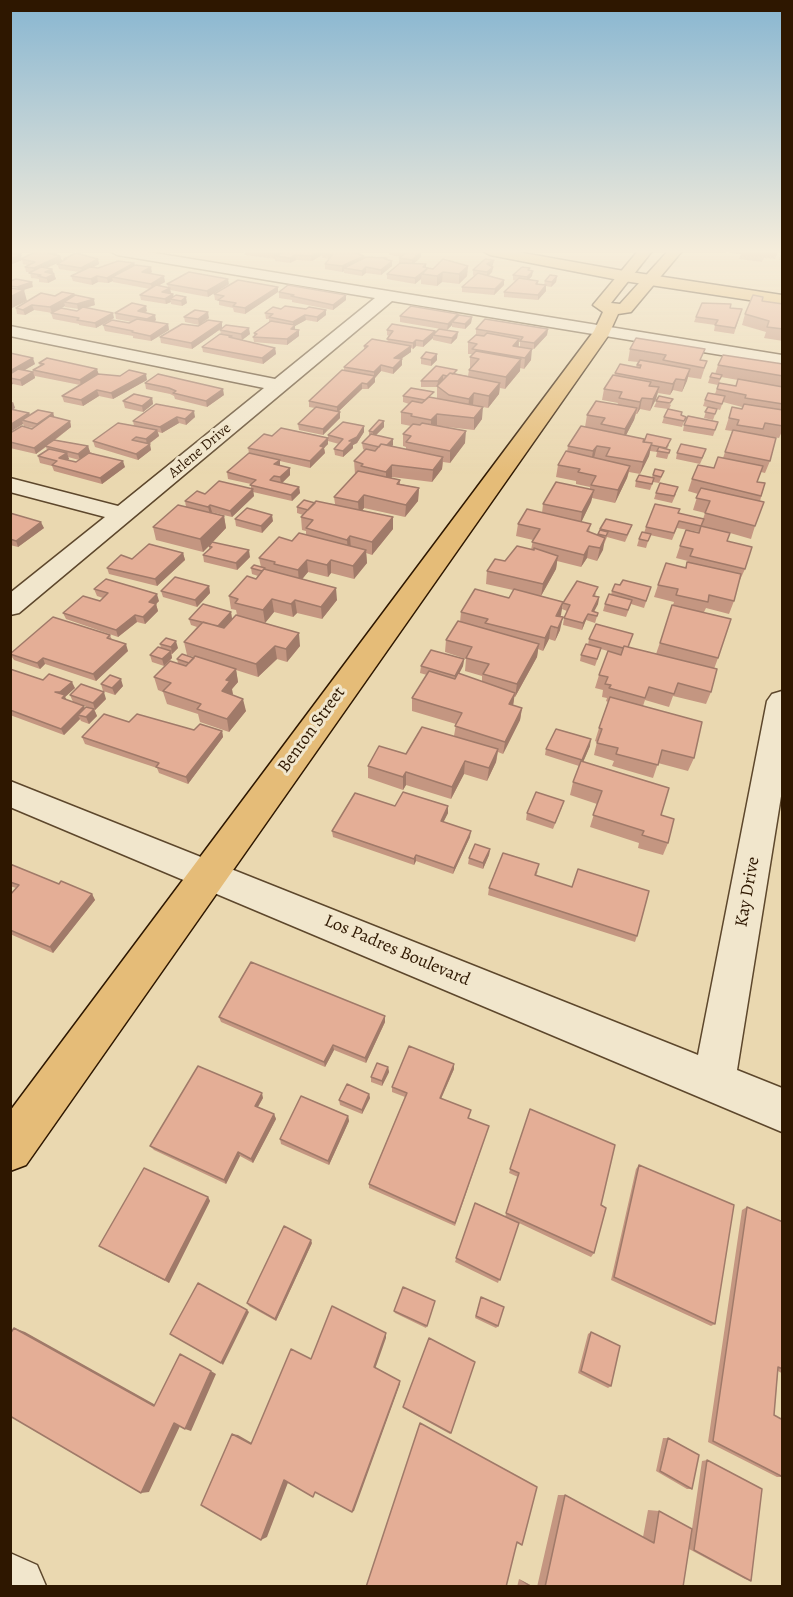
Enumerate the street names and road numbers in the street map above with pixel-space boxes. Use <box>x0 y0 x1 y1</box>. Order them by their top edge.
street label: Arlene Drive <box>165 420 235 482</box>
street label: Benton Street <box>274 683 350 777</box>
street label: Kay Drive <box>731 855 765 929</box>
street label: Los Padres Boulevard <box>321 911 473 991</box>

